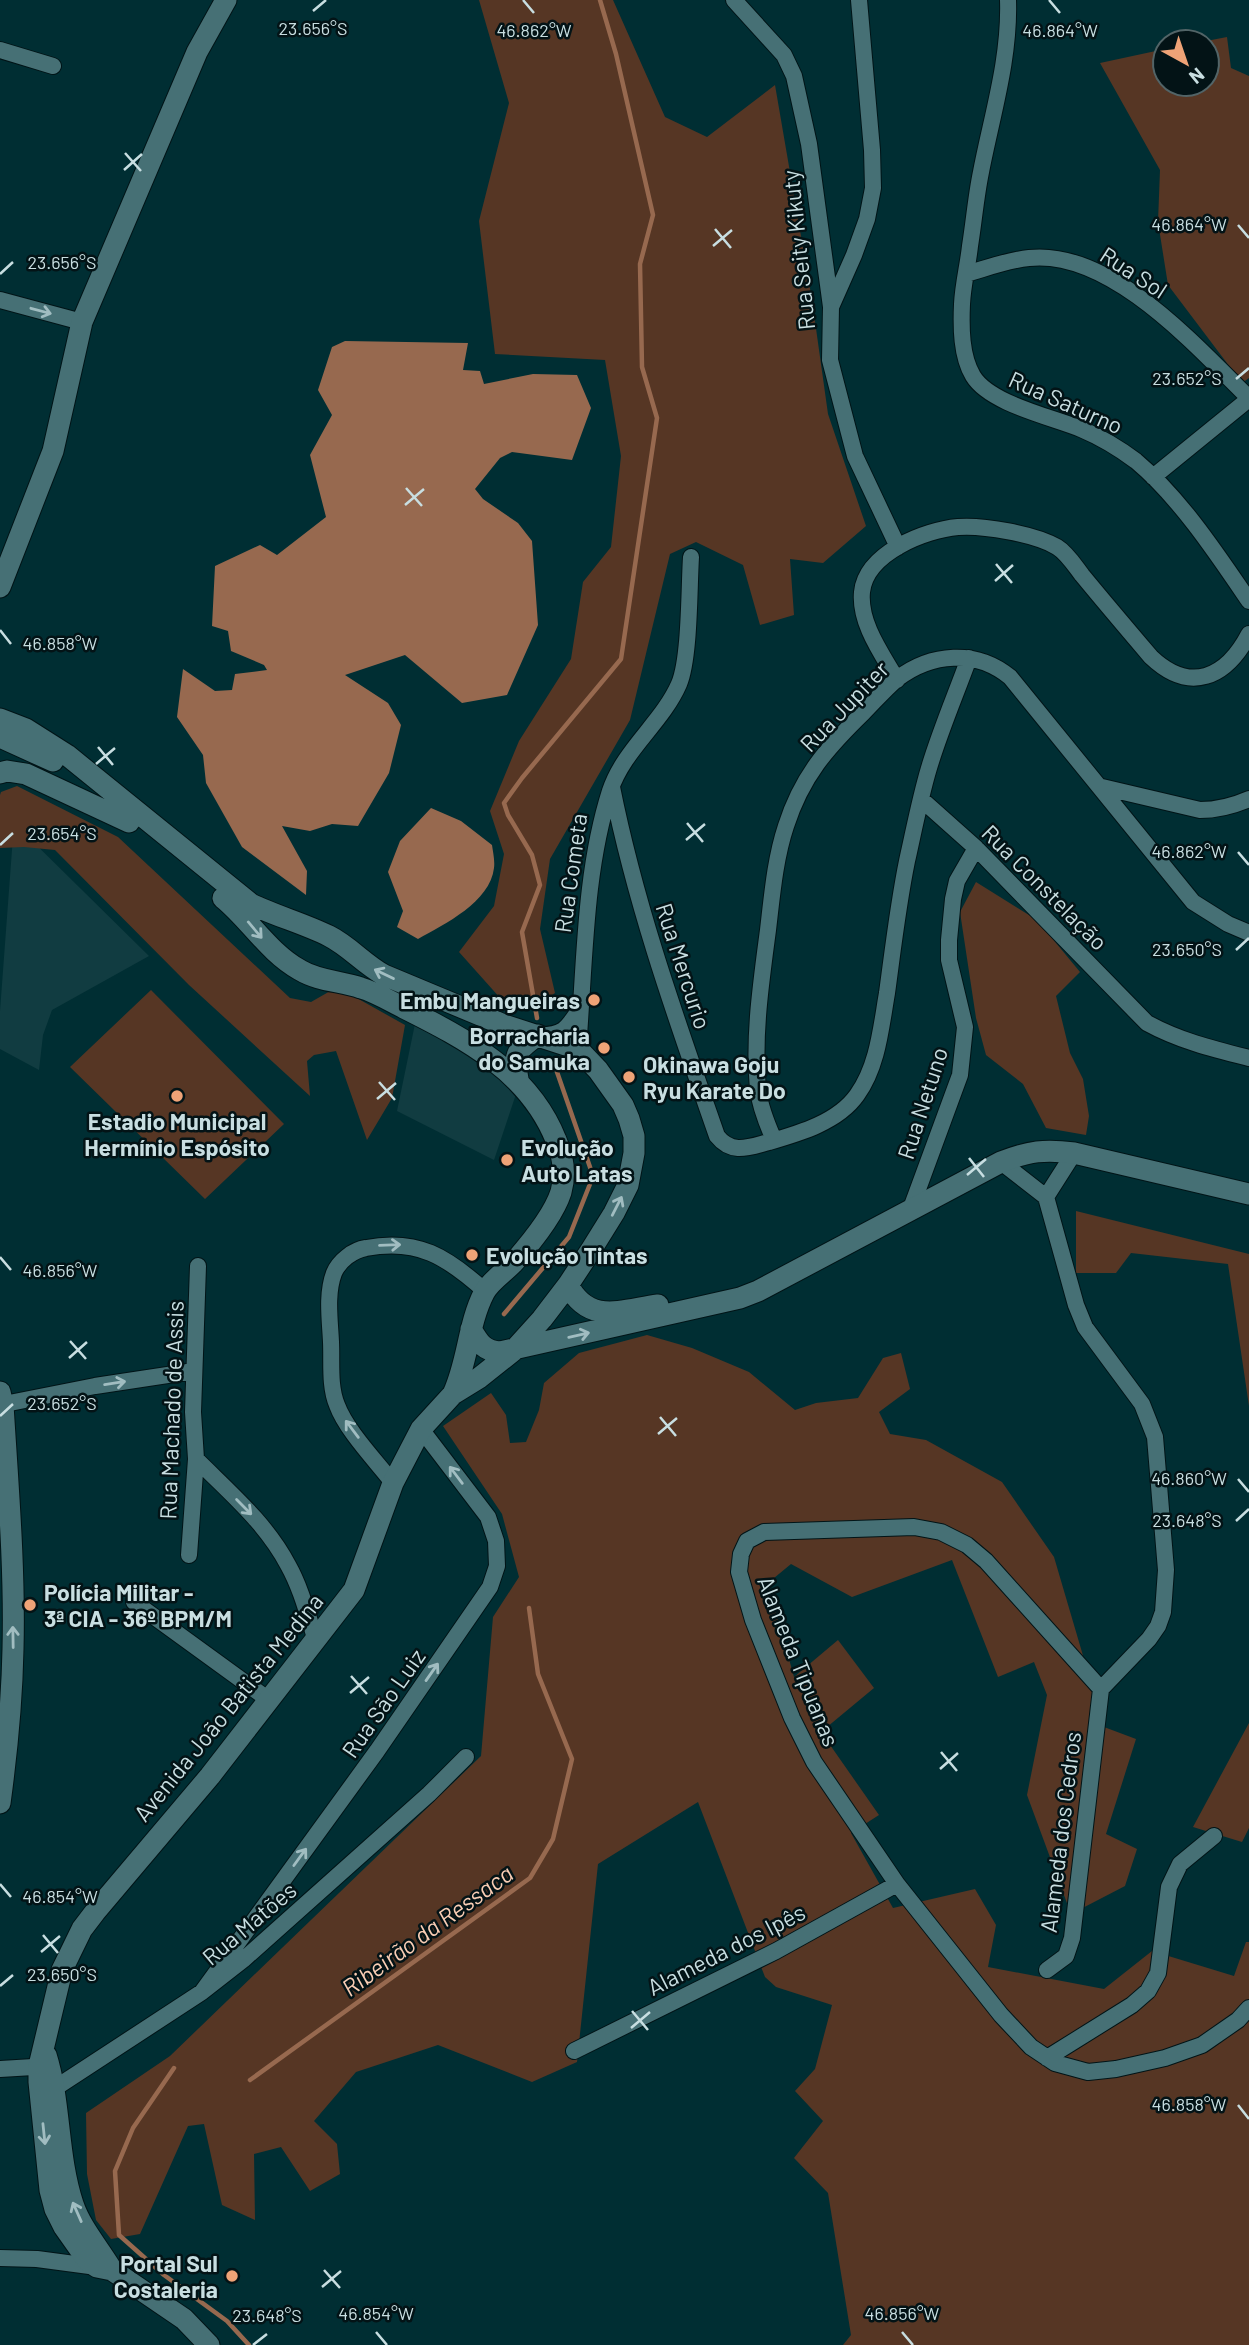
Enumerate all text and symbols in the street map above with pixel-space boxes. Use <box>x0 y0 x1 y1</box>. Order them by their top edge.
text: 23.656°S <box>279 17 347 39</box>
text: 46.862°W <box>496 19 572 41</box>
text: 46.864°W <box>1022 19 1098 41</box>
north arrow <box>1151 28 1221 98</box>
text: N <box>1185 64 1209 89</box>
street label: Rua Seity Kikuty <box>776 168 820 331</box>
text: 46.864°W <box>1151 213 1227 235</box>
street label: Rua Sol <box>1095 240 1173 304</box>
text: 23.656°S <box>28 251 96 273</box>
one-way arrow <box>29 305 52 318</box>
street label: Rua Saturno <box>1005 364 1127 440</box>
text: 23.652°S <box>1152 367 1222 389</box>
text: 46.858°W <box>23 632 98 654</box>
street label: Rua Jupiter <box>794 654 895 757</box>
street label: Rua Cometa <box>548 811 592 935</box>
street label: Rua Constelação <box>976 818 1114 956</box>
text: 23.654°S <box>27 822 97 844</box>
text: 46.862°W <box>1151 840 1227 862</box>
street label: Rua Mercurio <box>650 899 718 1033</box>
one-way arrow <box>247 921 263 939</box>
text: 23.650°S <box>1152 938 1222 960</box>
one-way arrow <box>374 967 395 980</box>
place label: Embu Mangueiras <box>400 986 580 1014</box>
marker: Embu Mangueiras <box>586 992 602 1008</box>
place label: Borracharia do Samuka <box>469 1021 590 1075</box>
marker: Borracharia do Samuka <box>596 1040 612 1056</box>
street label: Rua Netuno <box>891 1044 953 1162</box>
place label: Okinawa Goju Ryu Karate Do <box>643 1050 786 1104</box>
marker: Okinawa Goju Ryu Karate Do <box>621 1069 637 1085</box>
marker: Estadio Municipal Hermínio Espósito <box>169 1088 185 1104</box>
place label: Estadio Municipal Hermínio Espósito <box>84 1107 270 1161</box>
place label: Evolução Auto Latas <box>521 1133 632 1187</box>
marker: Evolução Auto Latas <box>499 1152 515 1168</box>
one-way arrow <box>610 1197 624 1217</box>
one-way arrow <box>378 1239 401 1252</box>
place label: Evolução Tintas <box>486 1241 648 1269</box>
marker: Evolução Tintas <box>464 1247 480 1263</box>
text: 46.856°W <box>23 1259 98 1281</box>
street label: Rua Machado de Assis <box>153 1300 189 1520</box>
one-way arrow <box>568 1328 590 1341</box>
one-way arrow <box>103 1376 126 1389</box>
text: 23.652°S <box>27 1392 97 1414</box>
one-way arrow <box>344 1420 359 1438</box>
one-way arrow <box>449 1466 464 1485</box>
text: 46.860°W <box>1151 1467 1227 1489</box>
one-way arrow <box>235 1499 252 1516</box>
text: 23.648°S <box>1152 1509 1222 1531</box>
street label: Alameda Tipuanas <box>752 1572 846 1750</box>
place label: Polícia Militar - 3ª CIA - 36º BPM/M <box>44 1578 232 1632</box>
street label: Avenida João Batista Medina <box>127 1587 329 1827</box>
marker: Polícia Militar - 3ª CIA - 36º BPM/M <box>22 1597 38 1613</box>
one-way arrow <box>6 1626 20 1649</box>
street label: Rua São Luiz <box>335 1643 431 1763</box>
one-way arrow <box>425 1663 439 1682</box>
street label: Alameda dos Cedros <box>1034 1730 1086 1934</box>
one-way arrow <box>293 1848 307 1867</box>
water label: Ribeirão da Ressaca <box>336 1858 518 2002</box>
street label: Rua Matões <box>196 1876 302 1970</box>
text: 46.854°W <box>22 1885 98 1907</box>
street label: Alameda dos Ipês <box>642 1897 810 2001</box>
text: 23.650°S <box>27 1963 97 1985</box>
text: 46.858°W <box>1152 2093 1227 2115</box>
one-way arrow <box>38 2122 51 2145</box>
one-way arrow <box>70 2201 83 2223</box>
place label: Portal Sul Costaleria <box>114 2249 218 2303</box>
marker: Portal Sul Costaleria <box>224 2268 240 2284</box>
text: 46.854°W <box>338 2302 414 2324</box>
text: 46.856°W <box>865 2302 940 2324</box>
text: 23.648°S <box>232 2304 302 2326</box>

